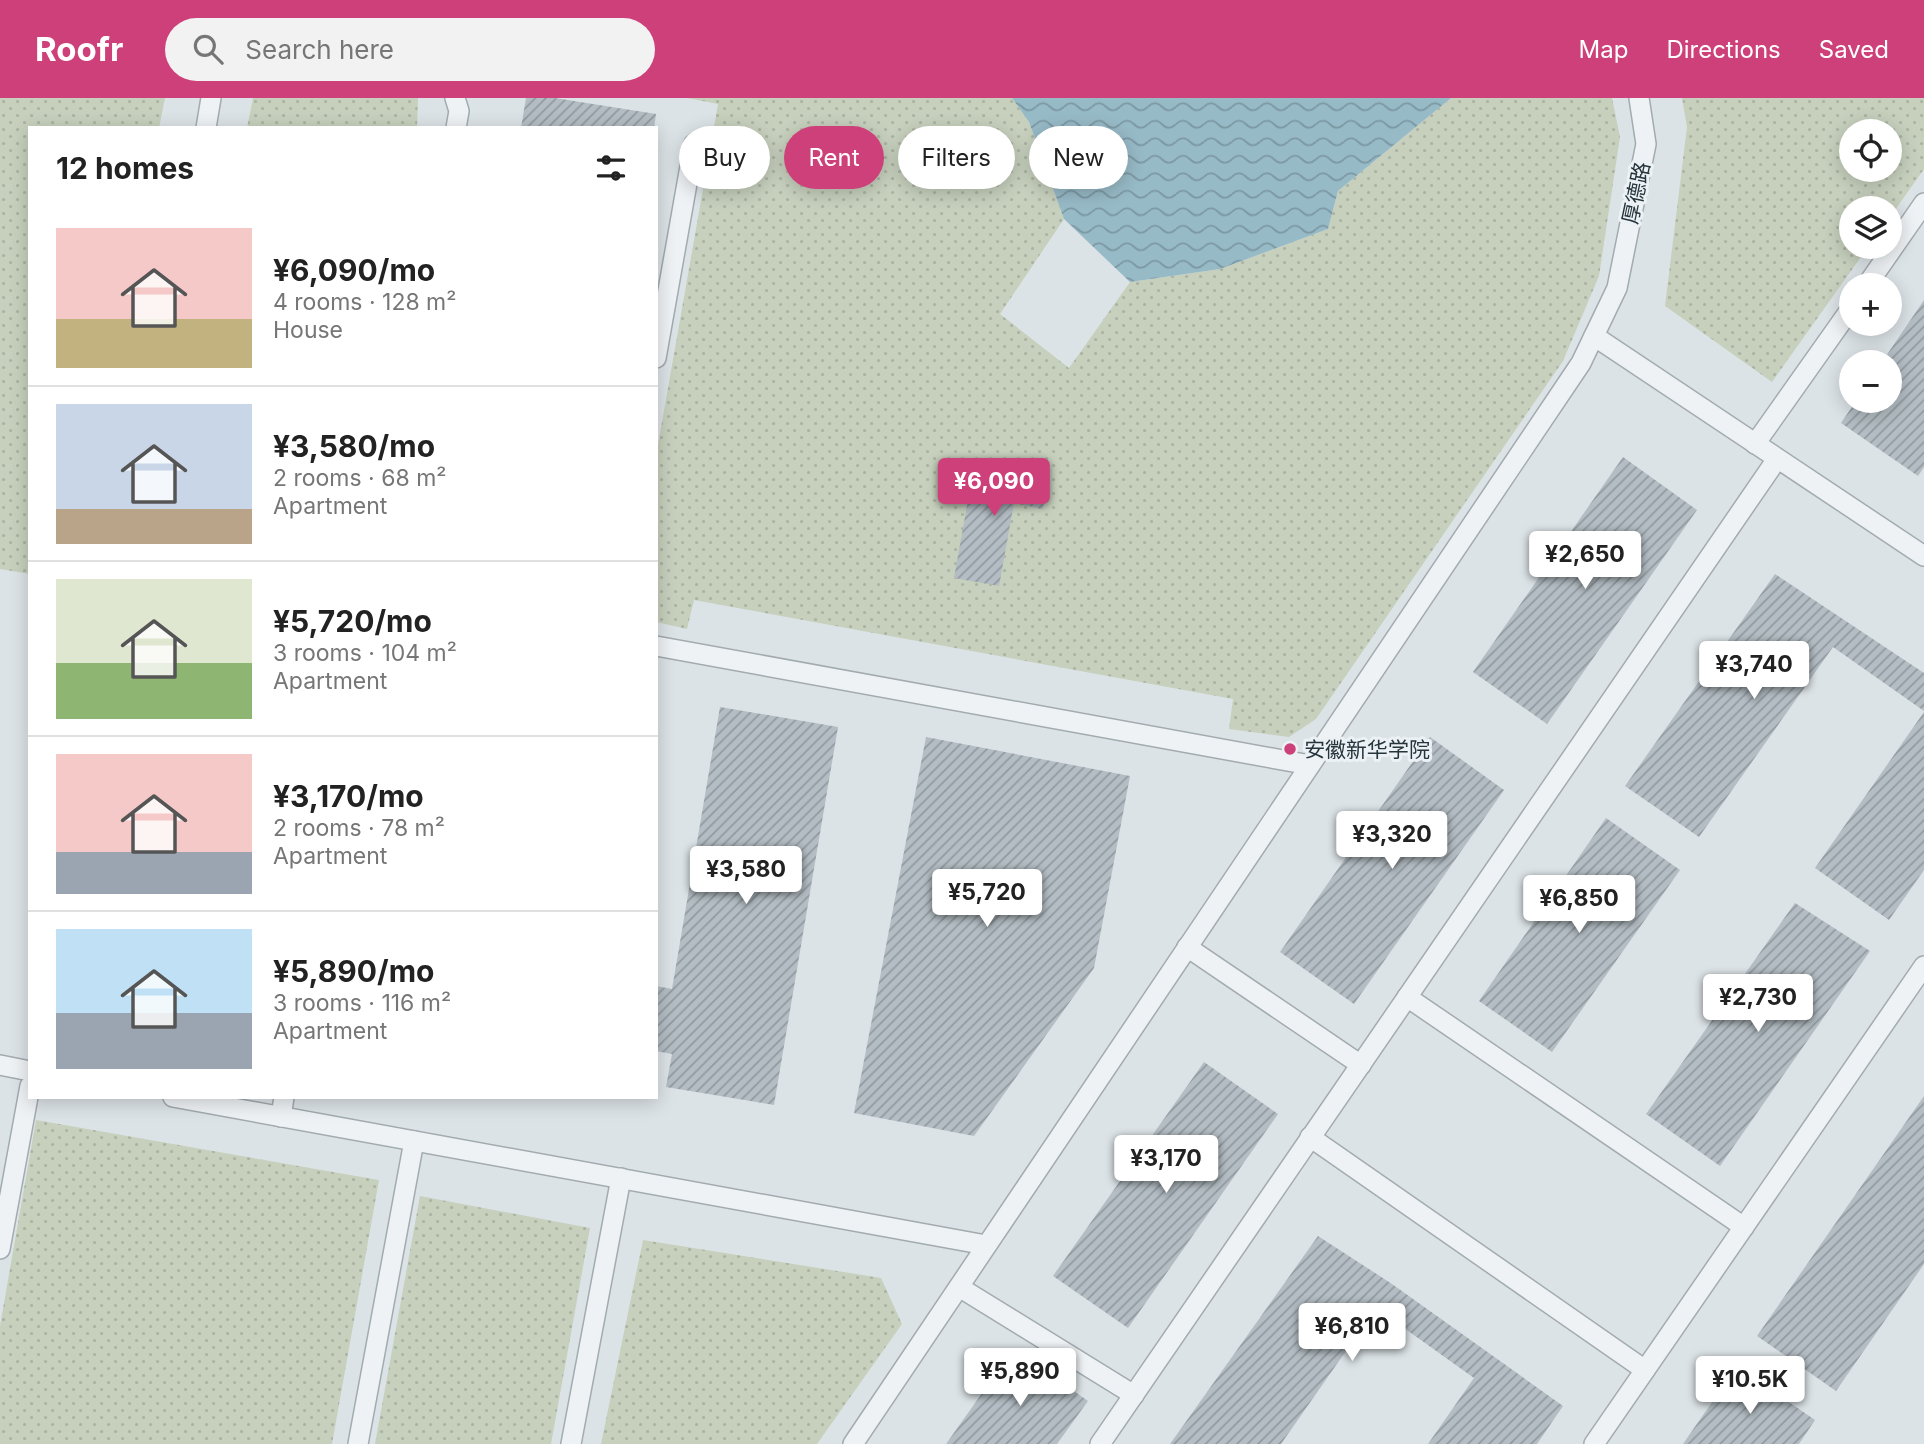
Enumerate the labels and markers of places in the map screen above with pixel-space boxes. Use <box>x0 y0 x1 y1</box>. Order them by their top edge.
pin: ¥6,090 <box>937 458 1051 518</box>
pin: ¥2,650 <box>1528 532 1642 591</box>
pin: ¥3,740 <box>1697 642 1811 701</box>
place label: 安徽新华学院 <box>1304 737 1430 762</box>
marker: 安徽新华学院 <box>1282 741 1298 757</box>
pin: ¥3,320 <box>1335 812 1449 871</box>
pin: ¥3,580 <box>689 846 803 906</box>
pin: ¥5,720 <box>930 870 1044 929</box>
pin: ¥6,850 <box>1522 876 1636 935</box>
pin: ¥2,730 <box>1701 974 1815 1034</box>
pin: ¥3,170 <box>1109 1136 1223 1195</box>
pin: ¥6,810 <box>1295 1304 1409 1363</box>
pin: ¥5,890 <box>963 1348 1077 1408</box>
pin: ¥10.5K <box>1693 1356 1807 1416</box>

